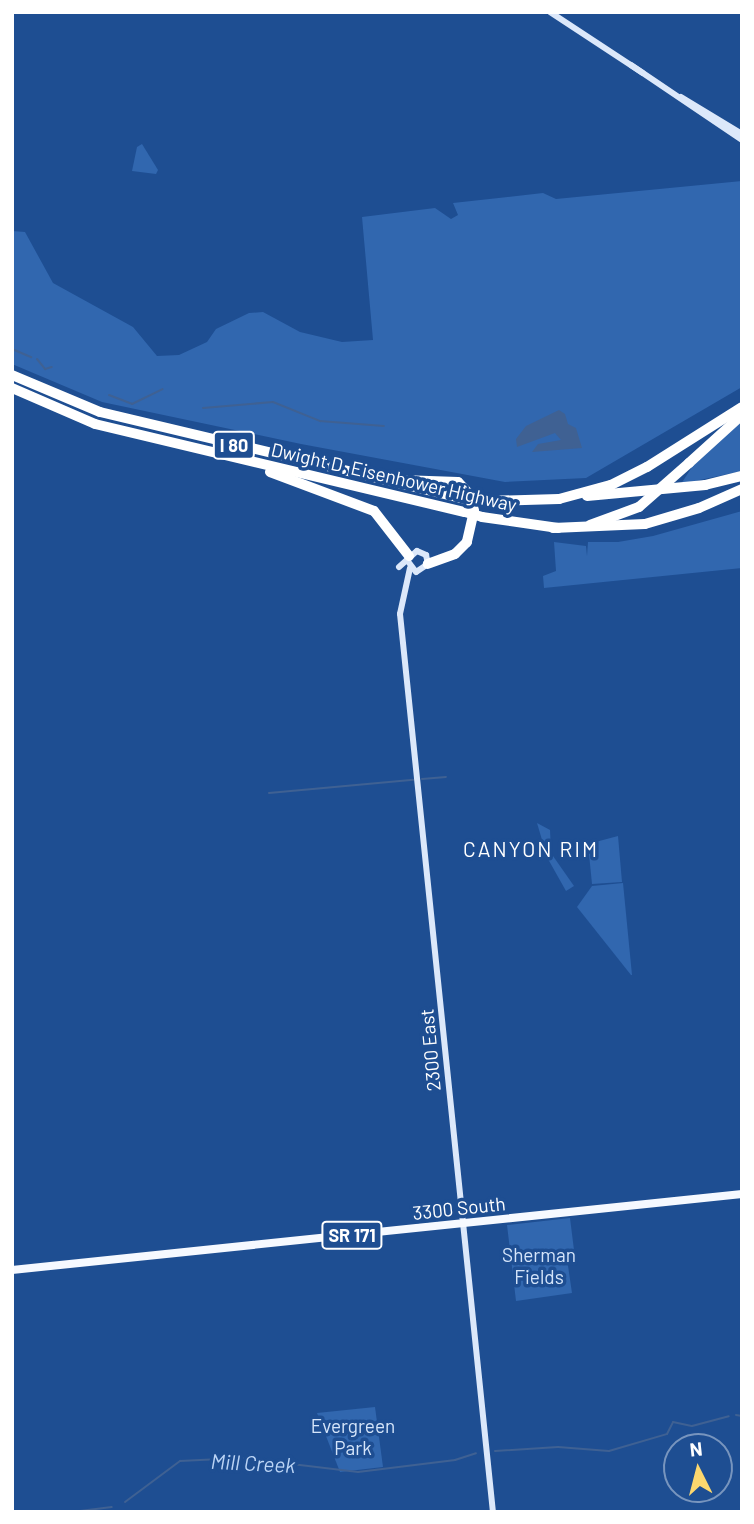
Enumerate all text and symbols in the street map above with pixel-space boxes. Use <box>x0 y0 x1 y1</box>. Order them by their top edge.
road number: I 80 <box>211 430 257 460</box>
street label: Dwight D. Eisenhower Highway <box>269 438 519 516</box>
district label: CANYON RIM <box>464 836 598 862</box>
street label: 2300 East <box>415 1008 445 1092</box>
street label: 3300 South <box>411 1192 507 1224</box>
road number: SR 171 <box>320 1220 384 1250</box>
park label: Sherman Fields <box>502 1244 576 1288</box>
park label: Evergreen Park <box>311 1415 395 1459</box>
north arrow <box>663 1433 733 1503</box>
text: N <box>688 1437 703 1461</box>
water label: Mill Creek <box>210 1448 296 1478</box>

